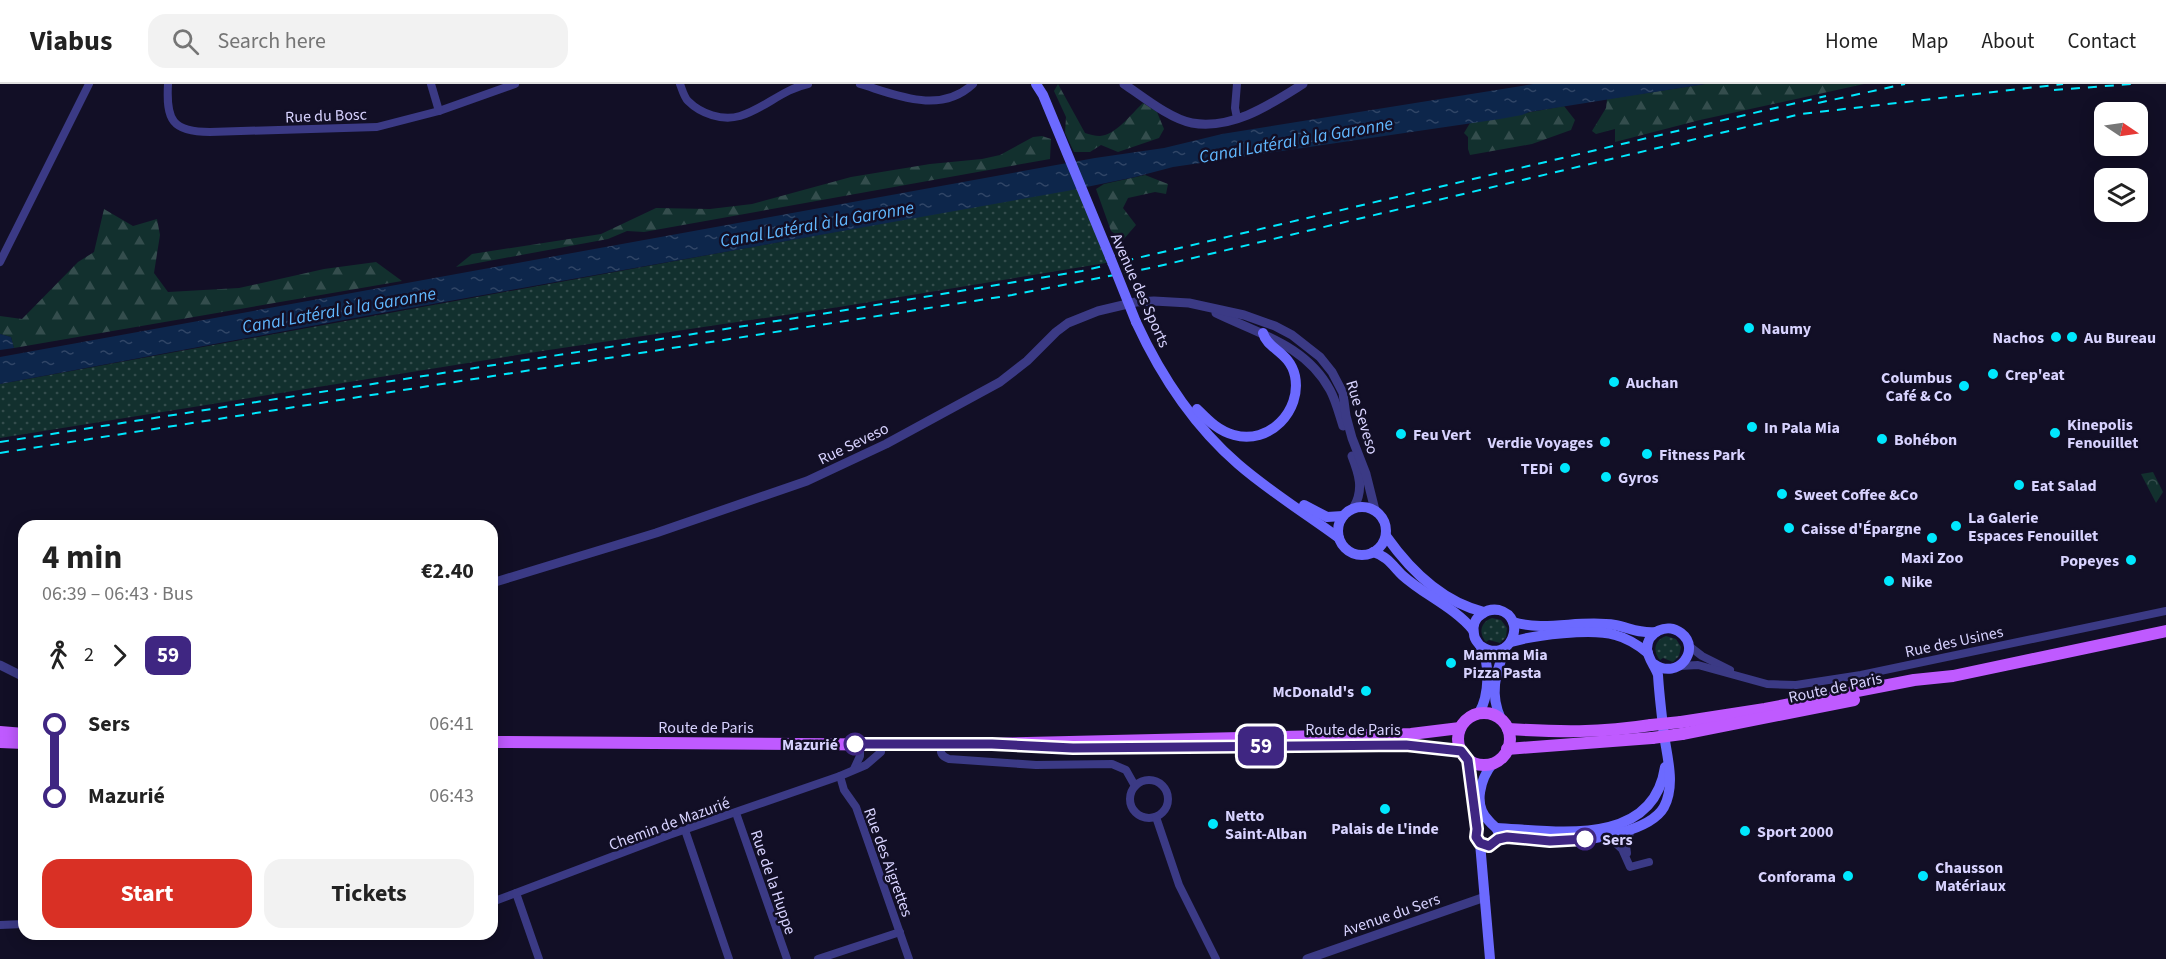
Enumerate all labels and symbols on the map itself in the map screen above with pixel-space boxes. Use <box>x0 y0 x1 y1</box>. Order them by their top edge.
north arrow <box>2094 102 2148 156</box>
street label: Rue du Bosc <box>285 104 367 128</box>
water label: Canal Latéral à la Garonne <box>1197 111 1395 170</box>
water label: Canal Latéral à la Garonne <box>718 195 916 254</box>
street label: Avenue des Sports <box>1105 230 1175 351</box>
water label: Canal Latéral à la Garonne <box>240 281 438 340</box>
place label: Naumy <box>1761 318 1812 340</box>
marker: Naumy <box>1742 321 1756 335</box>
place label: Nachos <box>1992 327 2044 349</box>
place label: Au Bureau <box>2083 327 2156 349</box>
marker: Nachos <box>2049 330 2063 344</box>
marker: Au Bureau <box>2065 330 2079 344</box>
place label: Crep'eat <box>2005 364 2065 386</box>
place label: Columbus Café & Co <box>1881 367 1952 407</box>
marker: Crep'eat <box>1986 367 2000 381</box>
place label: Auchan <box>1625 372 1678 394</box>
marker: Auchan <box>1607 375 1621 389</box>
street label: Rue Seveso <box>1340 378 1384 457</box>
marker: Columbus Café & Co <box>1957 379 1971 393</box>
place label: Kinepolis Fenouillet <box>2067 414 2138 454</box>
street label: Rue Seveso <box>814 417 893 470</box>
place label: In Pala Mia <box>1764 417 1840 439</box>
marker: In Pala Mia <box>1745 420 1759 434</box>
place label: Feu Vert <box>1413 424 1471 446</box>
marker: Kinepolis Fenouillet <box>2048 426 2062 440</box>
marker: Feu Vert <box>1394 427 1408 441</box>
place label: Bohébon <box>1894 429 1957 451</box>
place label: Verdie Voyages <box>1486 432 1593 454</box>
marker: Bohébon <box>1875 432 1889 446</box>
marker: Verdie Voyages <box>1598 435 1612 449</box>
place label: Fitness Park <box>1659 444 1746 466</box>
marker: Fitness Park <box>1640 447 1654 461</box>
place label: TEDi <box>1521 458 1553 480</box>
marker: TEDi <box>1558 461 1572 475</box>
place label: Gyros <box>1618 467 1659 489</box>
marker: Gyros <box>1599 470 1613 484</box>
place label: Eat Salad <box>2031 475 2097 497</box>
marker: Eat Salad <box>2012 478 2026 492</box>
place label: Sweet Coffee &Co <box>1794 484 1918 506</box>
marker: Sweet Coffee &Co <box>1775 487 1789 501</box>
place label: La Galerie Espaces Fenouillet <box>1968 507 2098 547</box>
place label: Caisse d'Épargne <box>1801 518 1921 540</box>
marker: La Galerie Espaces Fenouillet <box>1949 519 1963 533</box>
marker: Caisse d'Épargne <box>1782 521 1796 535</box>
marker: Maxi Zoo <box>1925 531 1939 545</box>
place label: Maxi Zoo <box>1901 547 1963 569</box>
place label: Popeyes <box>2060 550 2119 572</box>
marker: Popeyes <box>2124 553 2138 567</box>
place label: Nike <box>1901 571 1933 593</box>
marker: Nike <box>1882 574 1896 588</box>
street label: Rue des Usines <box>1903 621 2006 663</box>
place label: Mamma Mia Pizza Pasta <box>1463 644 1548 684</box>
marker: Mamma Mia Pizza Pasta <box>1444 656 1458 670</box>
street label: Route de Paris <box>1786 667 1884 709</box>
place label: McDonald's <box>1272 681 1354 703</box>
marker: McDonald's <box>1359 684 1373 698</box>
street label: Route de Paris <box>658 717 754 739</box>
street label: Route de Paris <box>1305 719 1401 741</box>
line badge: 59 <box>1234 726 1288 766</box>
marker: Mazurié <box>844 733 866 755</box>
place label: Mazurié <box>782 734 838 756</box>
street label: Chemin de Mazurié <box>606 792 733 856</box>
marker: Palais de L'inde <box>1378 802 1392 816</box>
street label: Rue des Aigrettes <box>858 805 918 920</box>
place label: Netto Saint-Alban <box>1225 805 1307 845</box>
marker: Netto Saint-Alban <box>1206 817 1220 831</box>
place label: Palais de L'inde <box>1331 818 1439 840</box>
place label: Sport 2000 <box>1757 821 1833 843</box>
marker: Sport 2000 <box>1738 824 1752 838</box>
street label: Rue de la Huppe <box>745 827 801 938</box>
marker: Sers <box>1574 828 1596 850</box>
place label: Sers <box>1602 829 1633 851</box>
place label: Chausson Matériaux <box>1935 857 2006 897</box>
place label: Conforama <box>1758 866 1836 888</box>
marker: Conforama <box>1841 869 1855 883</box>
marker: Chausson Matériaux <box>1916 869 1930 883</box>
street label: Avenue du Sers <box>1340 888 1443 942</box>

